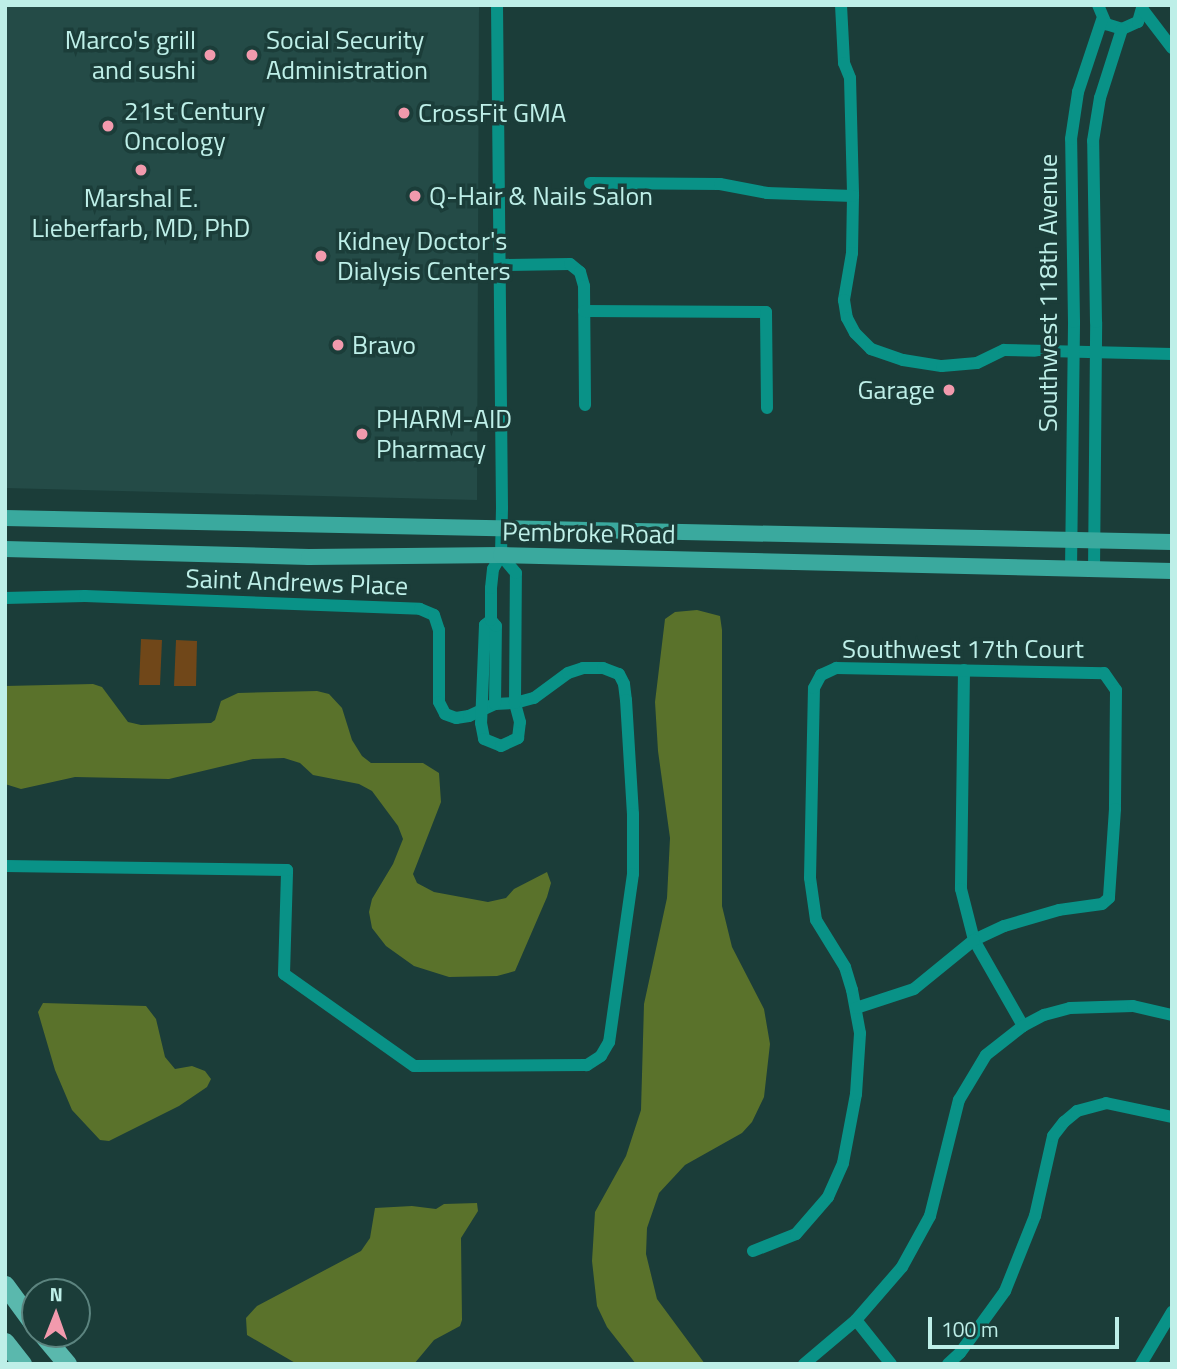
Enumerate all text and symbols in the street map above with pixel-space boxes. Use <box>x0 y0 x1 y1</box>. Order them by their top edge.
place label: Marco's grill and sushi <box>65 24 196 86</box>
place label: Social Security Administration <box>266 24 428 86</box>
marker: Marco's grill and sushi <box>202 47 218 63</box>
marker: Social Security Administration <box>244 47 260 63</box>
place label: 21st Century Oncology <box>124 95 265 156</box>
place label: CrossFit GMA <box>418 97 566 129</box>
marker: CrossFit GMA <box>396 105 412 121</box>
marker: 21st Century Oncology <box>98 116 118 136</box>
street label: Southwest 118th Avenue <box>1032 154 1064 432</box>
marker: Marshal E. Lieberfarb, MD, PhD <box>131 160 151 180</box>
place label: Q-Hair & Nails Salon <box>429 180 653 212</box>
place label: Marshal E. Lieberfarb, MD, PhD <box>32 182 250 244</box>
marker: Q-Hair & Nails Salon <box>407 188 423 204</box>
place label: Kidney Doctor's Dialysis Centers <box>337 225 511 286</box>
marker: Kidney Doctor's Dialysis Centers <box>311 246 331 266</box>
place label: Bravo <box>352 329 416 361</box>
marker: Bravo <box>330 337 346 353</box>
place label: Garage <box>857 374 935 406</box>
marker: Garage <box>941 382 957 398</box>
place label: PHARM-AID Pharmacy <box>376 403 512 464</box>
marker: PHARM-AID Pharmacy <box>354 426 370 442</box>
street label: Pembroke Road <box>502 516 676 550</box>
street label: Saint Andrews Place <box>185 563 409 601</box>
street label: Southwest 17th Court <box>842 633 1084 665</box>
north arrow <box>21 1278 91 1348</box>
text: N <box>49 1279 63 1308</box>
scale bar <box>932 1302 1123 1346</box>
text: 100 m <box>941 1313 998 1345</box>

